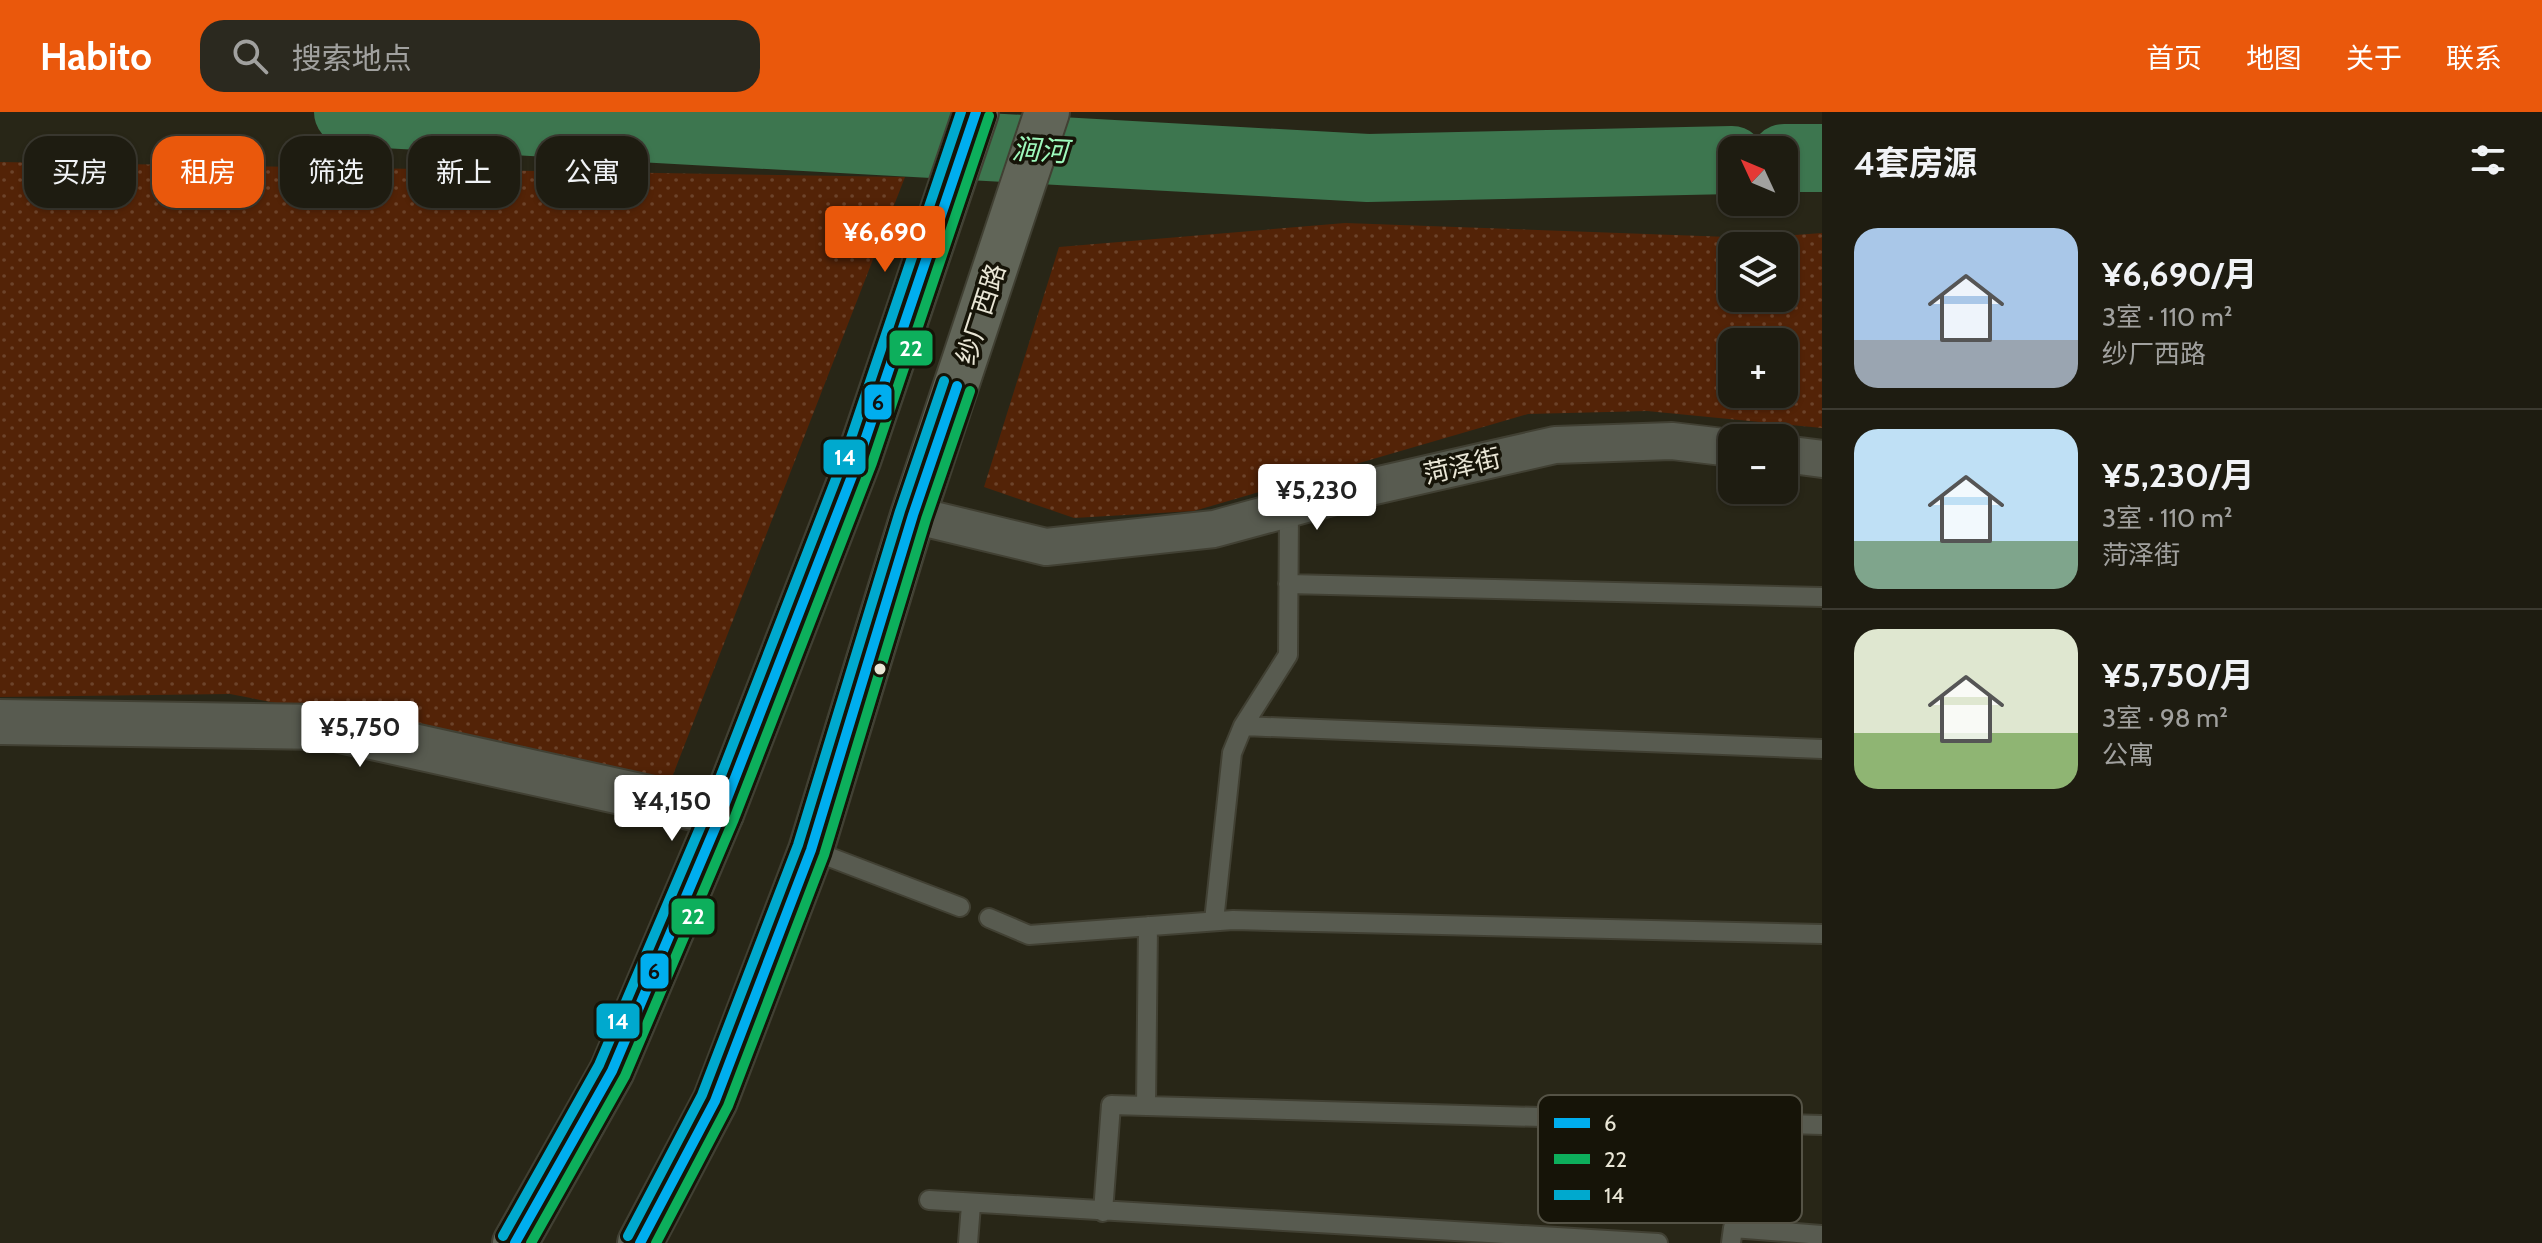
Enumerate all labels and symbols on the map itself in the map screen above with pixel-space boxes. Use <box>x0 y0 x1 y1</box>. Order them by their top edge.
water label: 涧河 <box>1011 132 1074 169</box>
north arrow <box>1718 136 1798 216</box>
pin: ¥6,690 <box>820 206 950 274</box>
street label: 纱厂西路 <box>950 260 1012 368</box>
line badge: 22 <box>888 329 934 367</box>
text: 22 <box>899 335 923 362</box>
line badge: 6 <box>863 383 893 421</box>
text: 6 <box>872 389 884 416</box>
line badge: 14 <box>822 438 867 476</box>
street label: 菏泽街 <box>1420 442 1504 490</box>
text: 14 <box>834 444 856 471</box>
pin: ¥5,230 <box>1252 464 1382 532</box>
unlabelled marker <box>872 661 888 677</box>
pin: ¥5,750 <box>295 701 425 769</box>
pin: ¥4,150 <box>607 775 737 843</box>
line badge: 22 <box>670 897 716 936</box>
text: 22 <box>681 903 705 930</box>
line badge: 6 <box>639 952 670 990</box>
text: 6 <box>648 958 660 985</box>
line badge: 14 <box>595 1002 641 1040</box>
text: 14 <box>607 1008 629 1035</box>
legend <box>1538 1095 1802 1223</box>
text: 6 <box>1604 1110 1617 1137</box>
text: 22 <box>1604 1146 1627 1173</box>
text: 14 <box>1604 1182 1624 1209</box>

